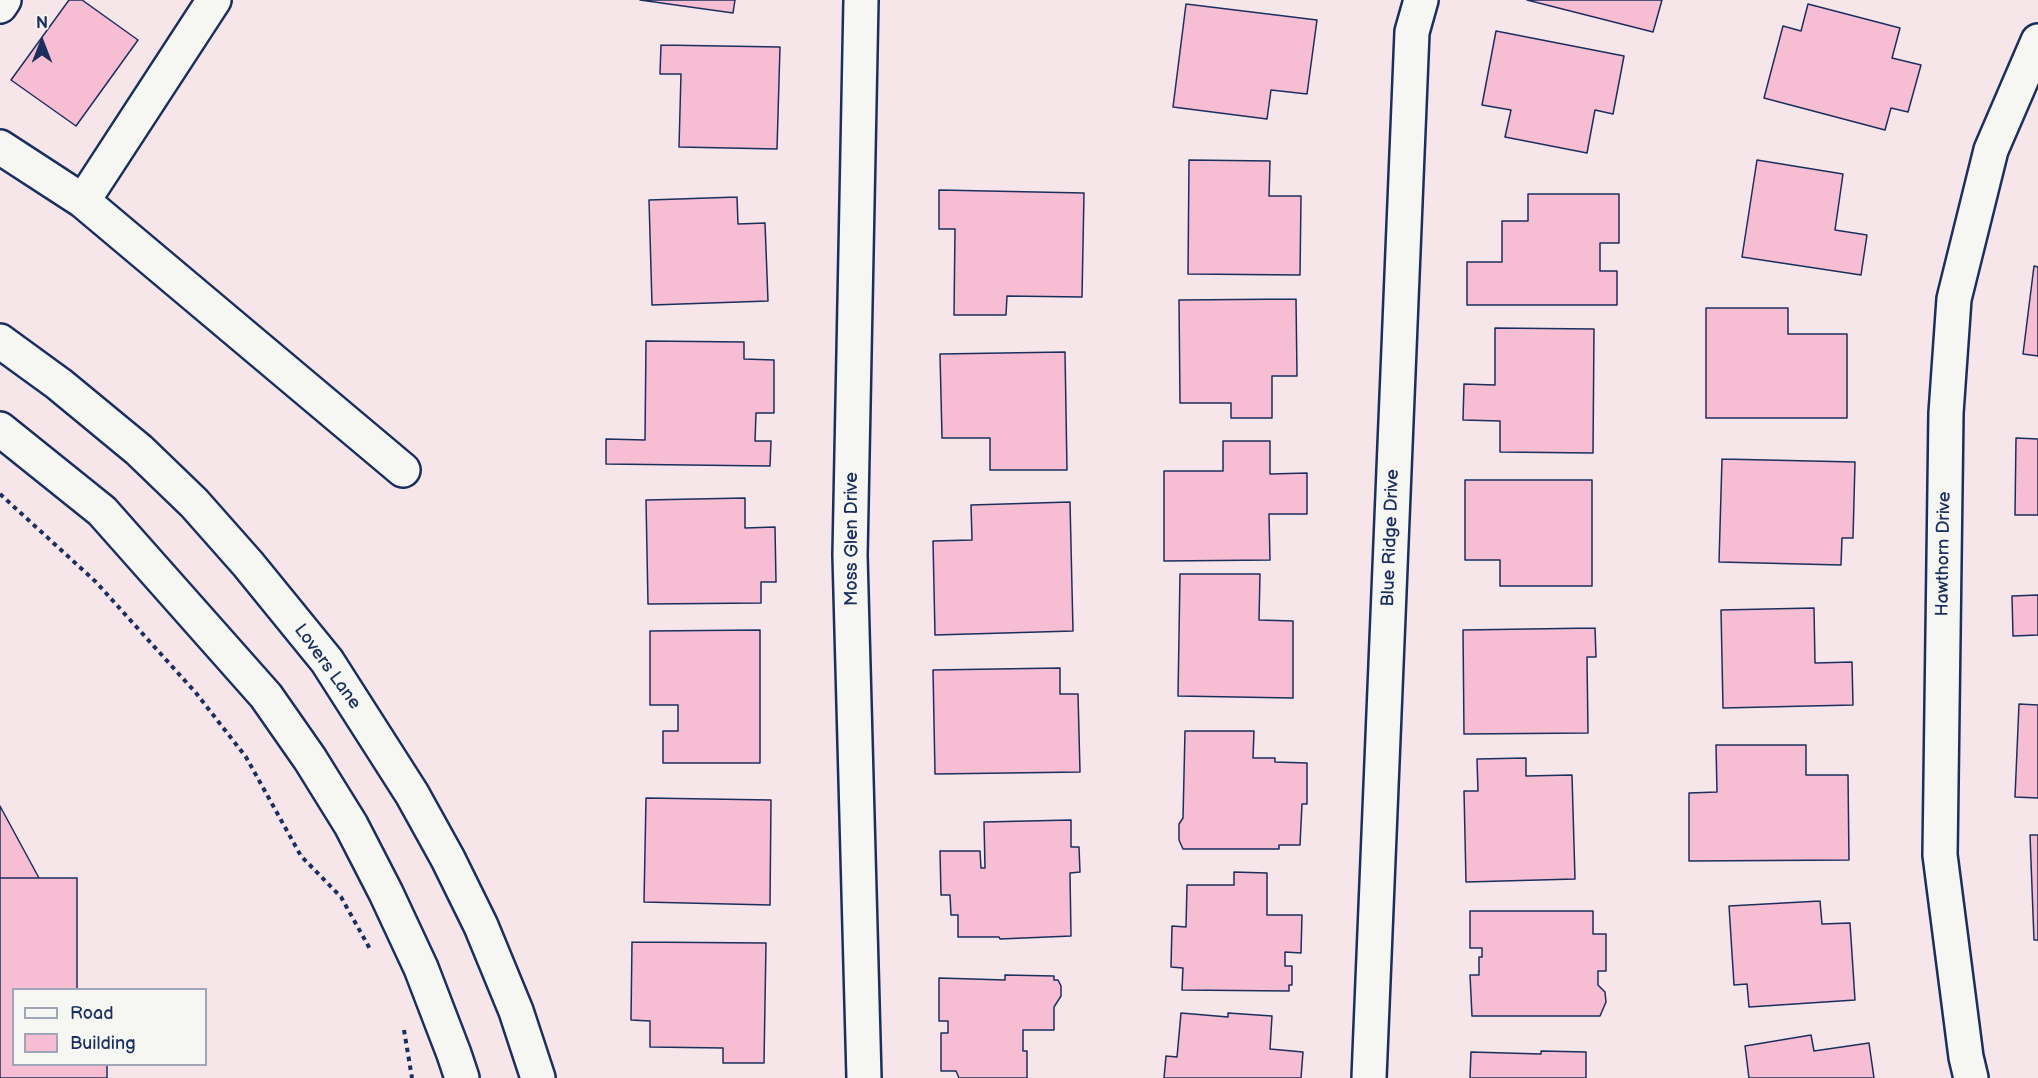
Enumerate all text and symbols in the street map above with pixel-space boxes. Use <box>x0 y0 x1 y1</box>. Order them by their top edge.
north arrow <box>12 12 72 72</box>
text: N <box>36 14 48 33</box>
street label: Blue Ridge Drive <box>1378 469 1404 607</box>
street label: Moss Glen Drive <box>841 472 863 606</box>
street label: Hawthorn Drive <box>1932 491 1956 617</box>
street label: Lovers Lane <box>289 620 365 714</box>
legend <box>12 988 207 1066</box>
text: Road <box>70 1003 114 1024</box>
text: Building <box>70 1033 136 1054</box>

